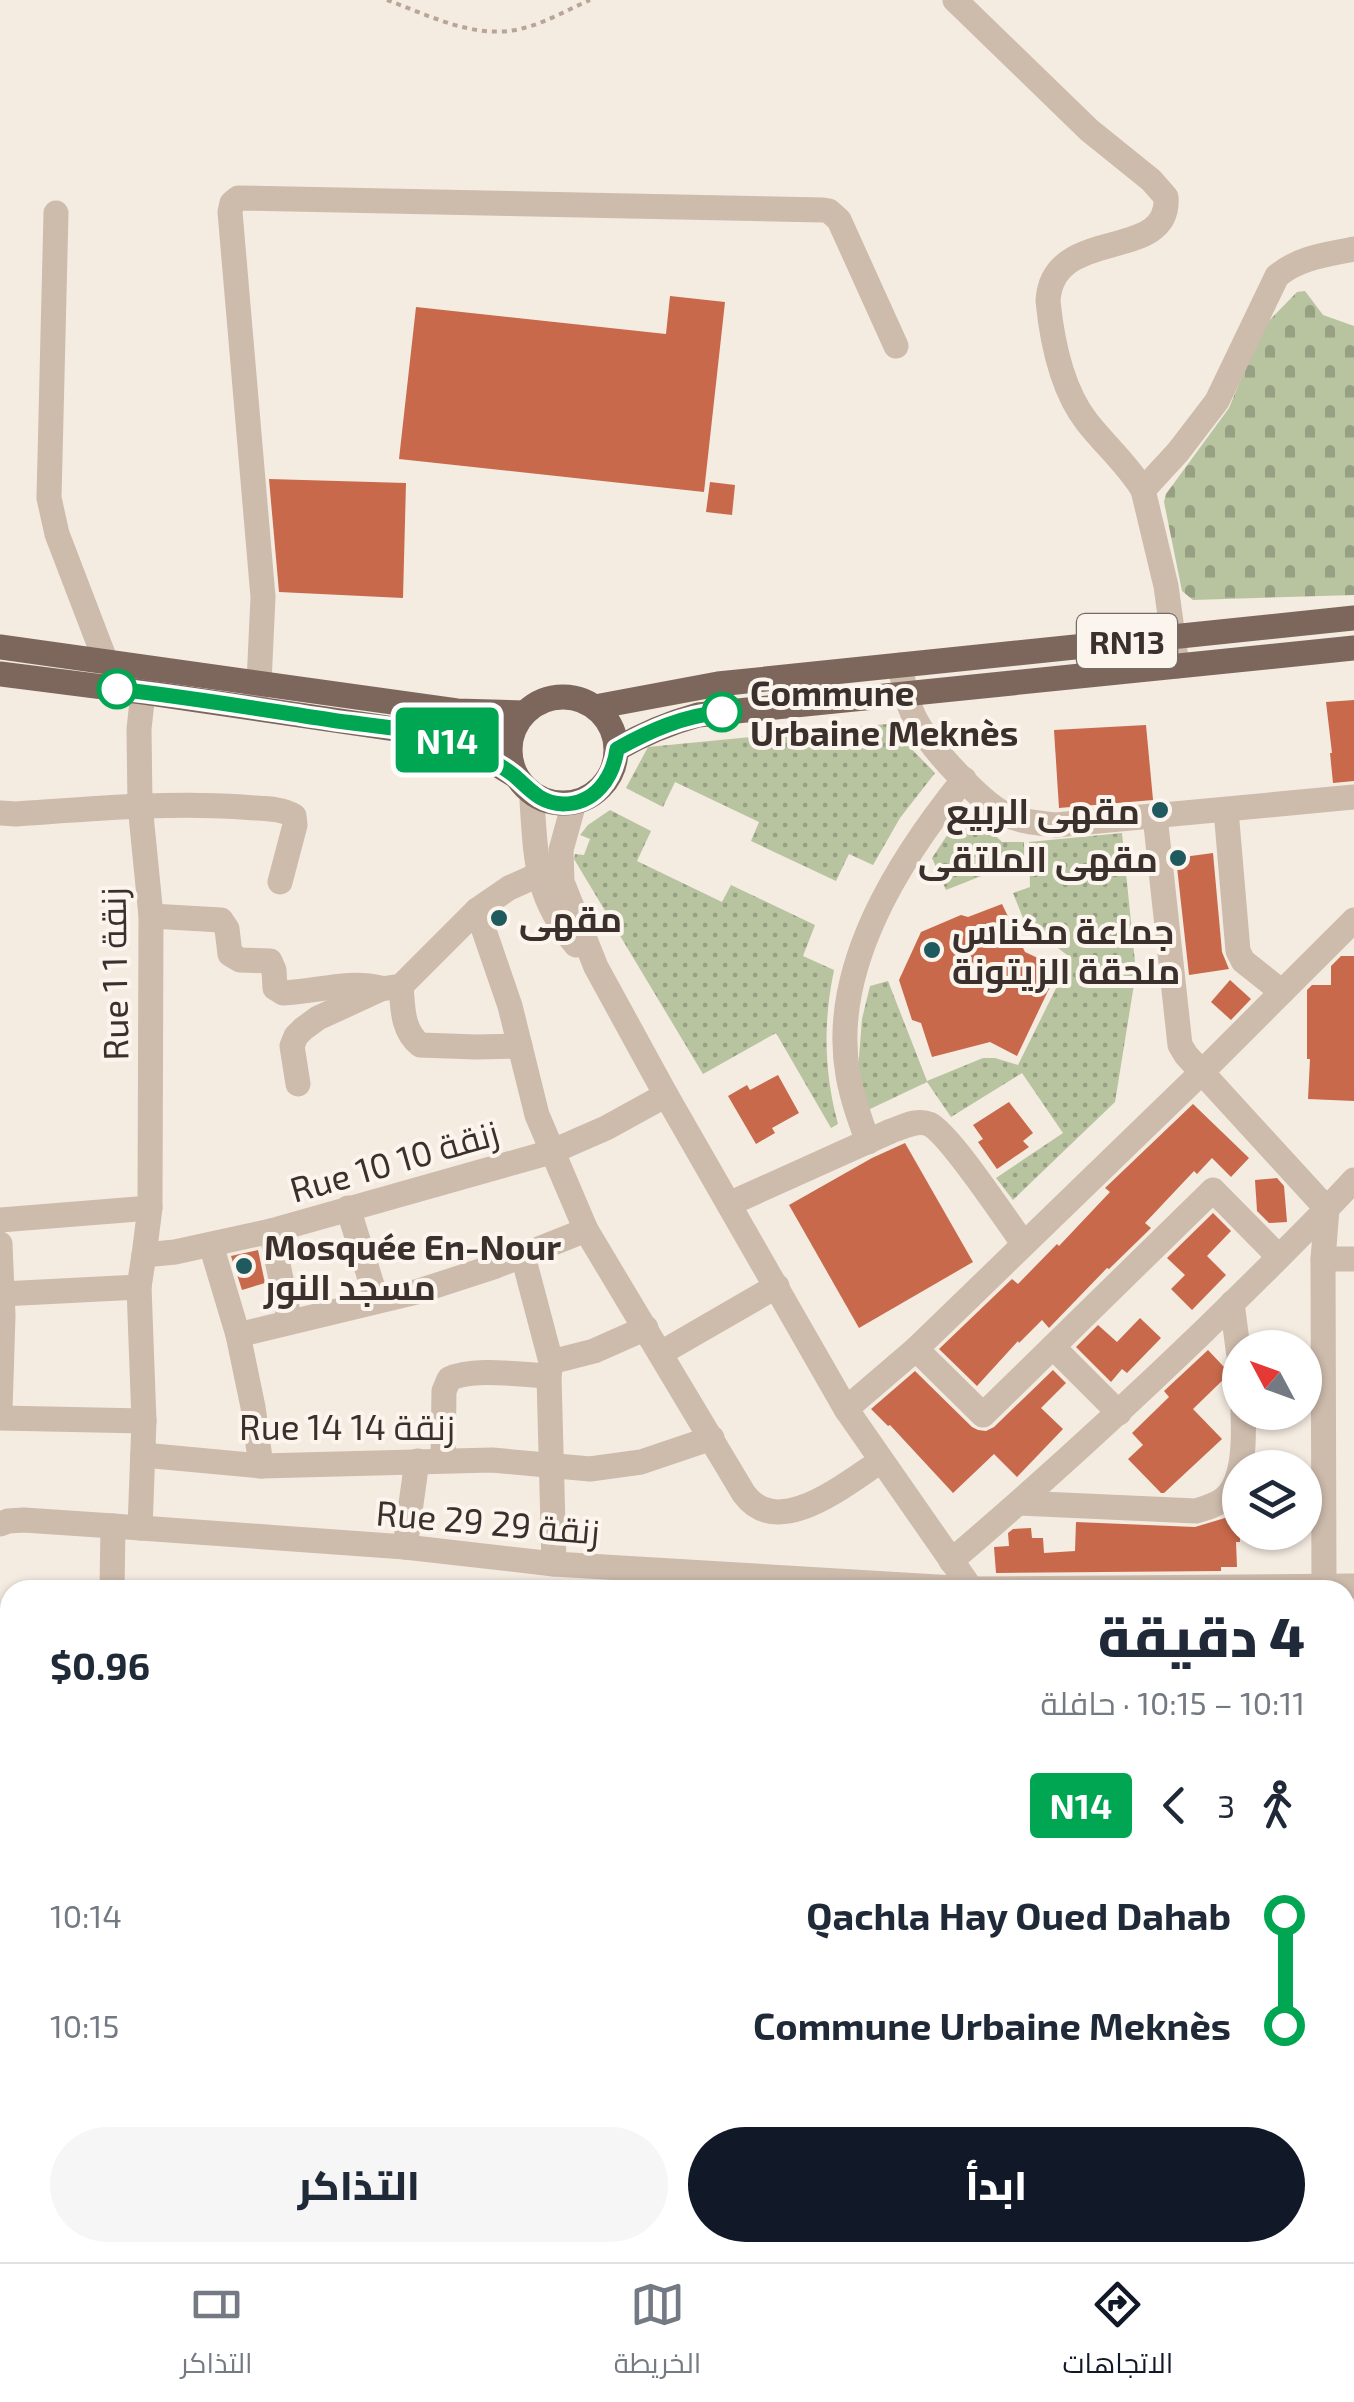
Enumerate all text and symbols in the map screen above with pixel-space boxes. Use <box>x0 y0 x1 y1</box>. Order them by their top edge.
road number: RN13 <box>1077 614 1177 668</box>
unlabelled marker <box>98 670 136 708</box>
place label: Commune Urbaine Meknès <box>750 671 1018 753</box>
marker: Commune Urbaine Meknès <box>703 693 741 731</box>
line badge: N14 <box>390 708 504 772</box>
text: N14 <box>416 719 478 761</box>
place label: مقهى الربيع <box>946 789 1140 836</box>
marker: مقهى الربيع <box>1149 799 1171 821</box>
place label: مقهى الملتقى <box>918 837 1158 882</box>
marker: مقهى الملتقى <box>1167 847 1189 869</box>
street label: Rue 1 زنقة 1 <box>90 887 137 1061</box>
place label: مقهى <box>519 897 622 942</box>
marker: مقهى <box>488 907 510 929</box>
place label: جماعة مكناس ملحقة الزيتونة <box>952 909 1180 993</box>
marker: جماعة مكناس ملحقة الزيتونة <box>921 939 943 961</box>
street label: Rue 10 زنقة 10 <box>285 1110 503 1211</box>
place label: Mosquée En-Nour مسجد النور <box>263 1225 561 1309</box>
marker: Mosquée En-Nour مسجد النور <box>233 1255 255 1277</box>
north arrow <box>1222 1330 1322 1430</box>
map controls <box>1222 1330 1322 1550</box>
street label: Rue 14 زنقة 14 <box>239 1405 455 1448</box>
button: layers <box>1222 1450 1322 1550</box>
street label: Rue 29 زنقة 29 <box>374 1490 602 1553</box>
text: 4 دقيقة <box>1098 1602 1305 1668</box>
text: $0.96 <box>50 1642 150 1688</box>
text: 10:11 – 10:15 · حافلة <box>1040 1683 1305 1721</box>
icon: back <box>1147 1778 1202 1833</box>
icon: walk <box>1250 1778 1305 1833</box>
text: N14 <box>1050 1784 1112 1826</box>
text: 3 <box>1217 1786 1235 1824</box>
text: Qachla Hay Oued Dahab <box>806 1892 1231 1938</box>
text: 10:14 <box>50 1896 122 1934</box>
text: Commune Urbaine Meknès <box>753 2002 1231 2048</box>
text: 10:15 <box>50 2006 119 2044</box>
button: التذاكر <box>50 2127 668 2242</box>
button: ابدأ <box>688 2127 1305 2242</box>
tab: التذاكر <box>181 2277 253 2389</box>
tab: الخريطة <box>614 2277 701 2389</box>
tab: الاتجاهات <box>1063 2277 1173 2389</box>

